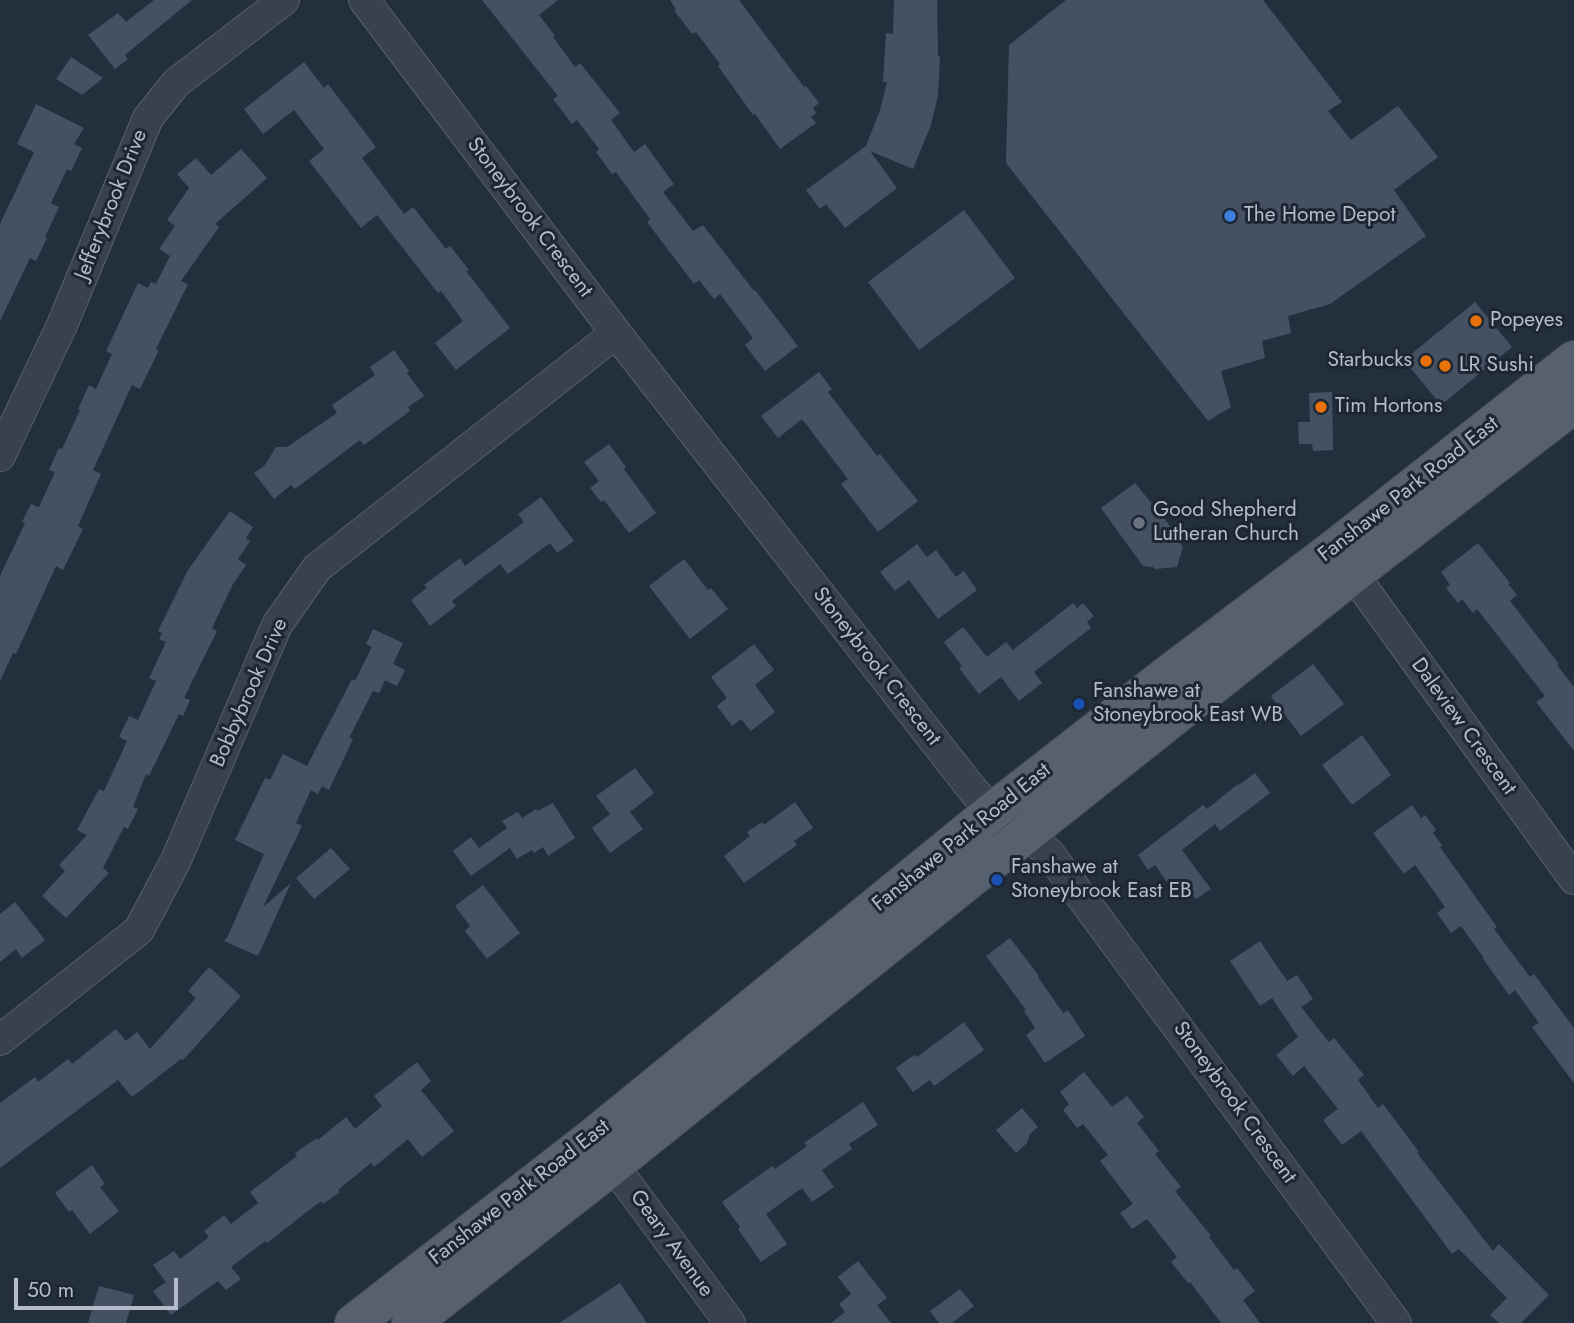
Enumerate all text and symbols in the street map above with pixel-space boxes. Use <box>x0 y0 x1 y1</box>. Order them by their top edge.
street label: Jefferybrook Drive <box>70 126 154 284</box>
street label: Stoneybrook Crescent <box>461 133 597 303</box>
place label: The Home Depot <box>1244 203 1395 229</box>
marker: The Home Depot <box>1222 208 1238 224</box>
place label: Popeyes <box>1490 308 1563 334</box>
marker: Popeyes <box>1468 313 1484 329</box>
place label: Starbucks <box>1327 348 1412 374</box>
marker: Starbucks <box>1418 353 1434 369</box>
place label: LR Sushi <box>1459 353 1534 379</box>
marker: LR Sushi <box>1437 358 1453 374</box>
place label: Tim Hortons <box>1335 394 1443 420</box>
marker: Tim Hortons <box>1313 399 1329 415</box>
street label: Fanshawe Park Road East <box>1314 412 1504 568</box>
place label: Good Shepherd Lutheran Church <box>1153 498 1299 548</box>
marker: Good Shepherd Lutheran Church <box>1131 515 1147 531</box>
street label: Stoneybrook Crescent <box>806 583 946 751</box>
street label: Bobbybrook Drive <box>206 615 294 771</box>
street label: Daleview Crescent <box>1405 654 1521 800</box>
place label: Fanshawe at Stoneybrook East WB <box>1093 679 1283 729</box>
marker: Fanshawe at Stoneybrook East WB <box>1071 696 1087 712</box>
street label: Fanshawe Park Road East <box>868 758 1056 918</box>
place label: Fanshawe at Stoneybrook East EB <box>1011 855 1192 905</box>
marker: Fanshawe at Stoneybrook East EB <box>989 872 1005 888</box>
street label: Stoneybrook Crescent <box>1167 1017 1301 1189</box>
street label: Fanshawe Park Road East <box>425 1115 615 1271</box>
street label: Geary Avenue <box>624 1186 718 1302</box>
scale bar <box>18 1264 182 1308</box>
text: 50 m <box>27 1275 74 1305</box>

